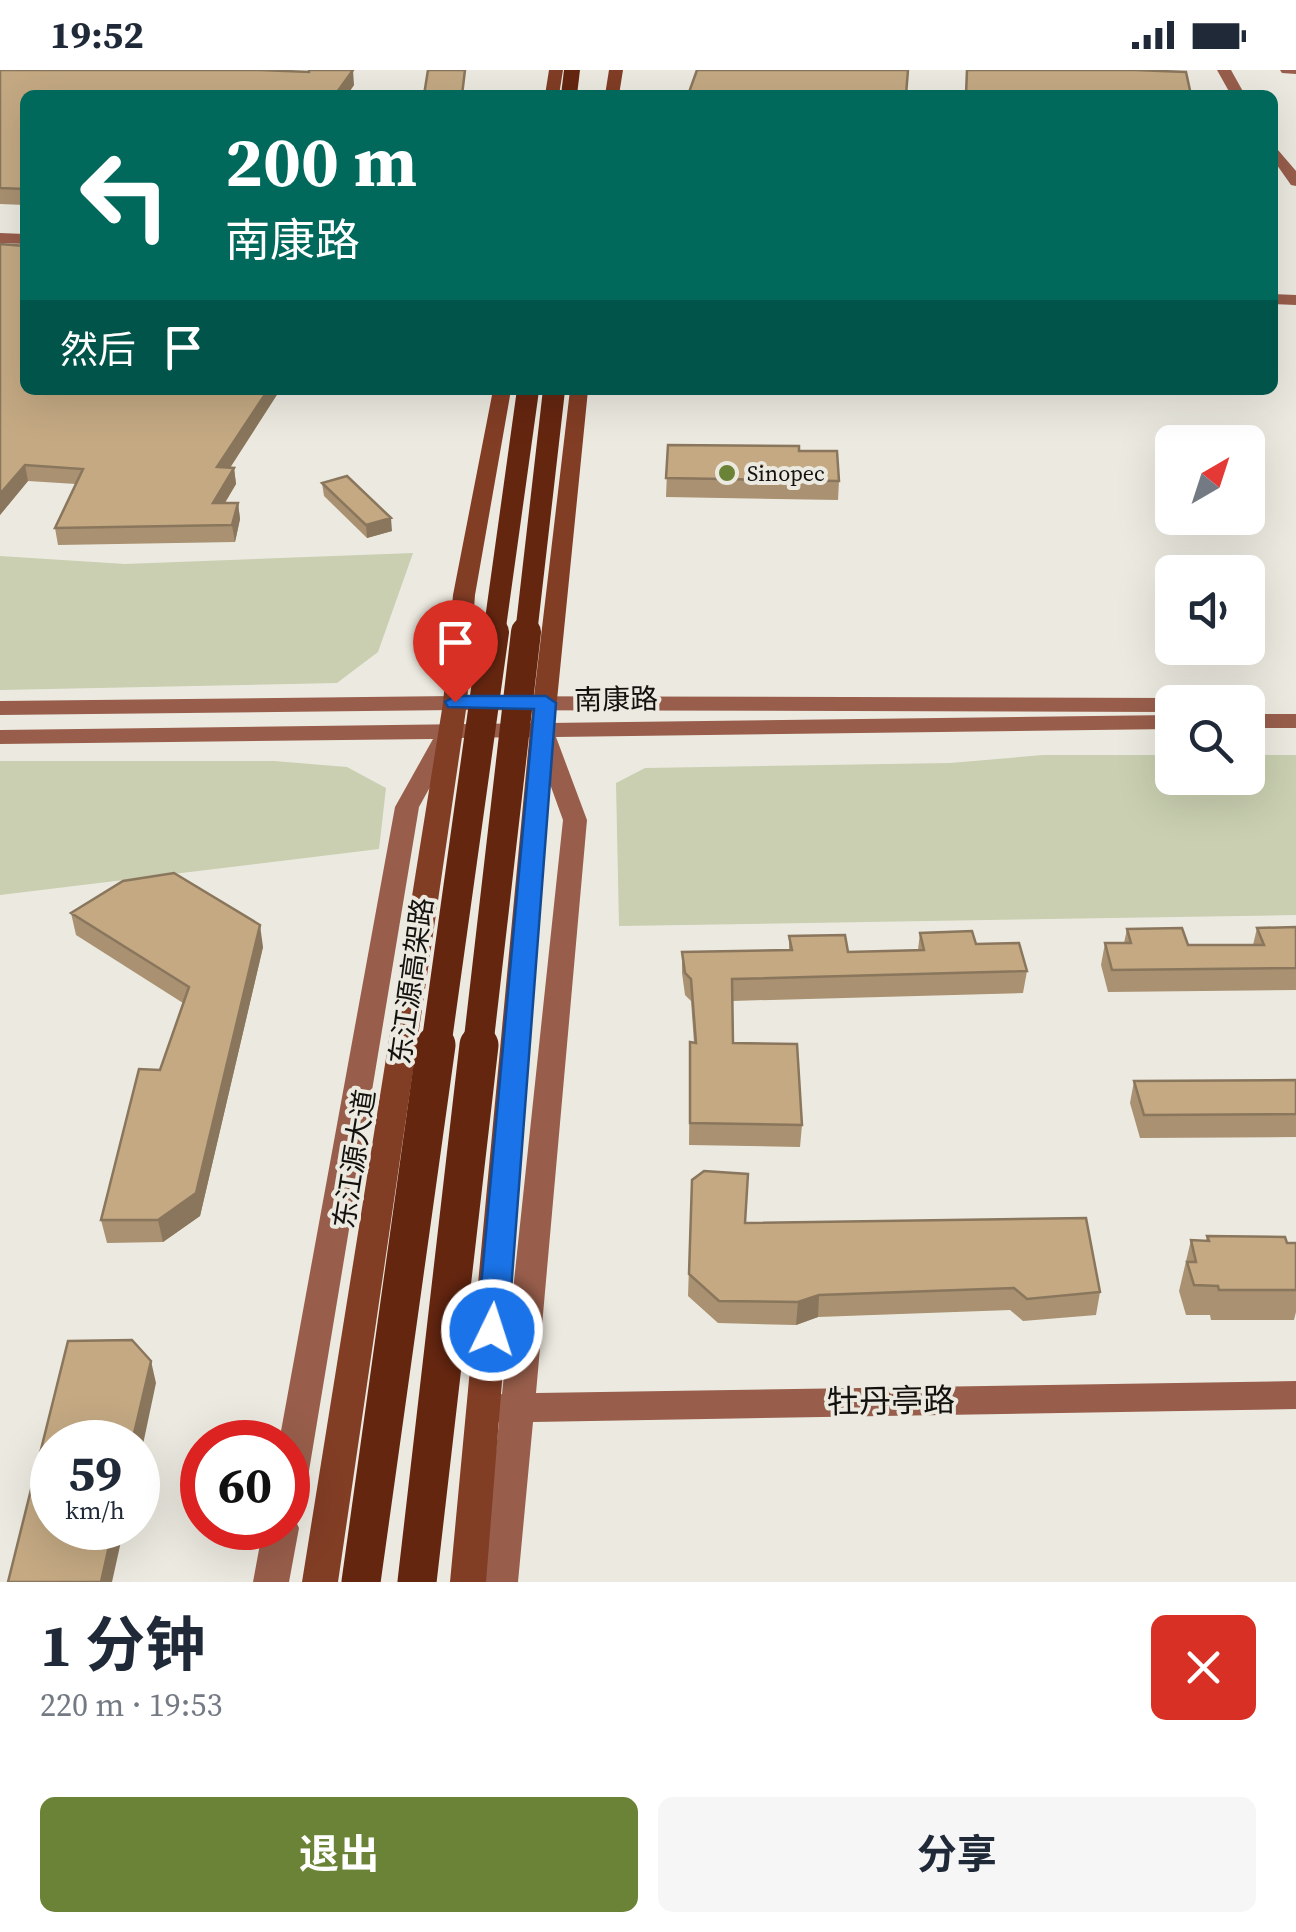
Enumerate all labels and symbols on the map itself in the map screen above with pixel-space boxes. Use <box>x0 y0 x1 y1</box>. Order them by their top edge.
north arrow <box>1155 425 1265 535</box>
place label: Sinopec <box>747 458 825 488</box>
marker: Sinopec <box>716 462 738 484</box>
pin <box>413 600 498 703</box>
street label: 南康路 <box>574 679 658 719</box>
street label: 东江源高架路 <box>380 895 442 1067</box>
street label: 东江源大道 <box>324 1087 384 1231</box>
position arrow <box>440 1278 544 1382</box>
street label: 牡丹亭路 <box>827 1378 955 1424</box>
speed limit sign: 60 <box>180 1420 310 1550</box>

